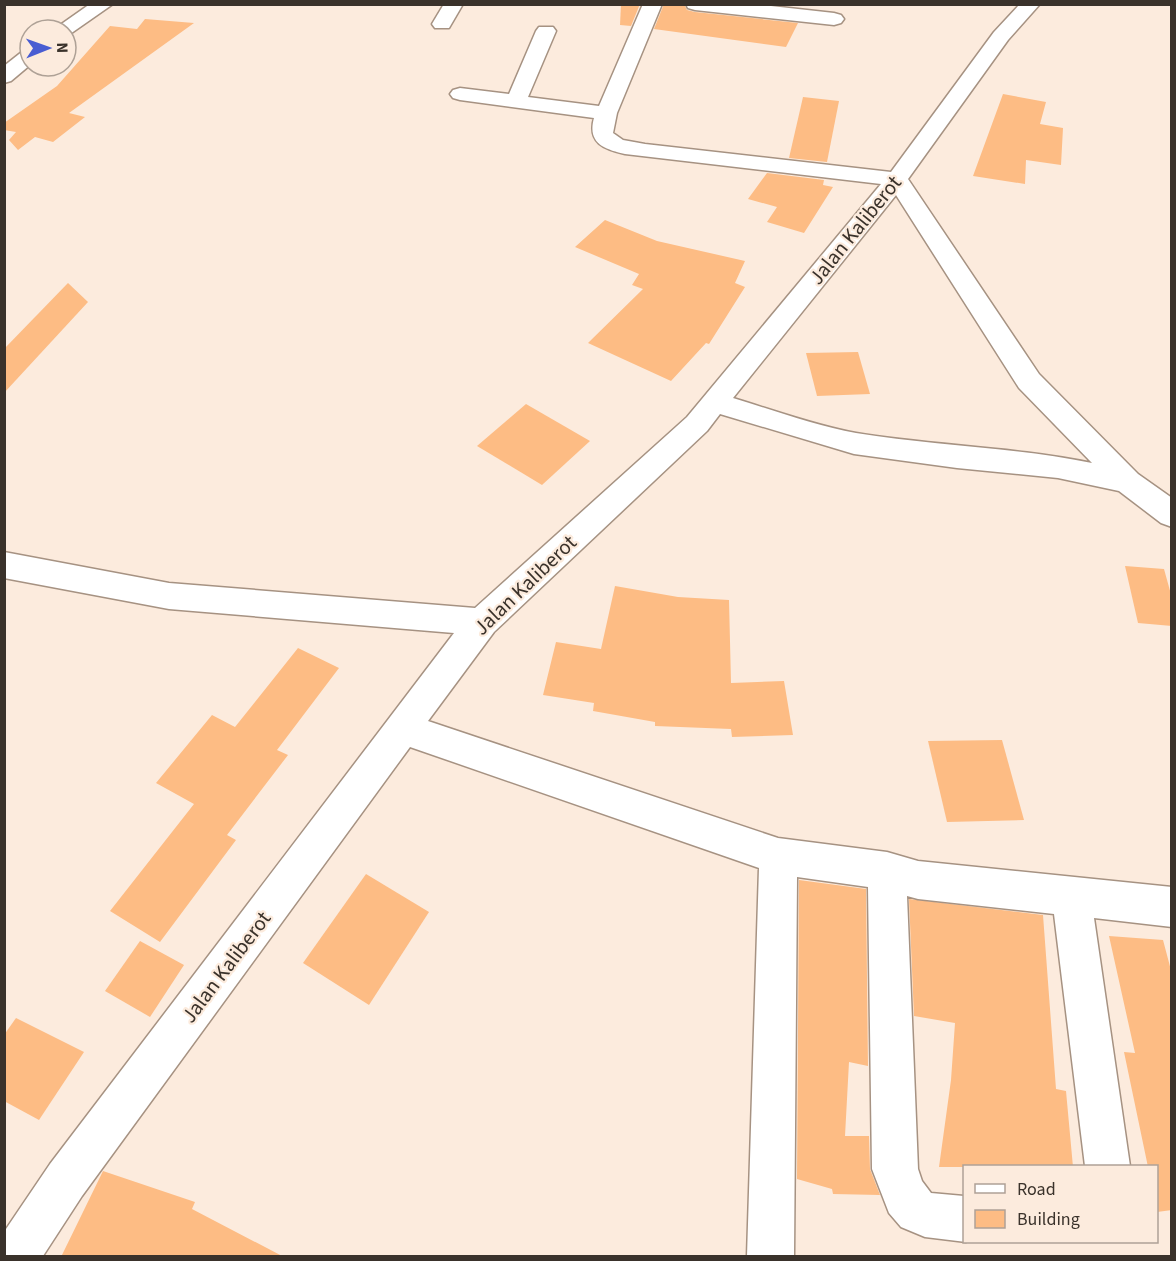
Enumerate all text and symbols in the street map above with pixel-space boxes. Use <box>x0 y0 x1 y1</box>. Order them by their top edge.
north arrow <box>18 18 78 78</box>
text: N <box>51 42 73 53</box>
street label: Jalan Kaliberot <box>802 169 908 291</box>
street label: Jalan Kaliberot <box>467 528 583 642</box>
street label: Jalan Kaliberot <box>174 905 278 1029</box>
legend <box>963 1165 1158 1243</box>
text: Road <box>1017 1177 1056 1202</box>
text: Building <box>1017 1207 1080 1232</box>

